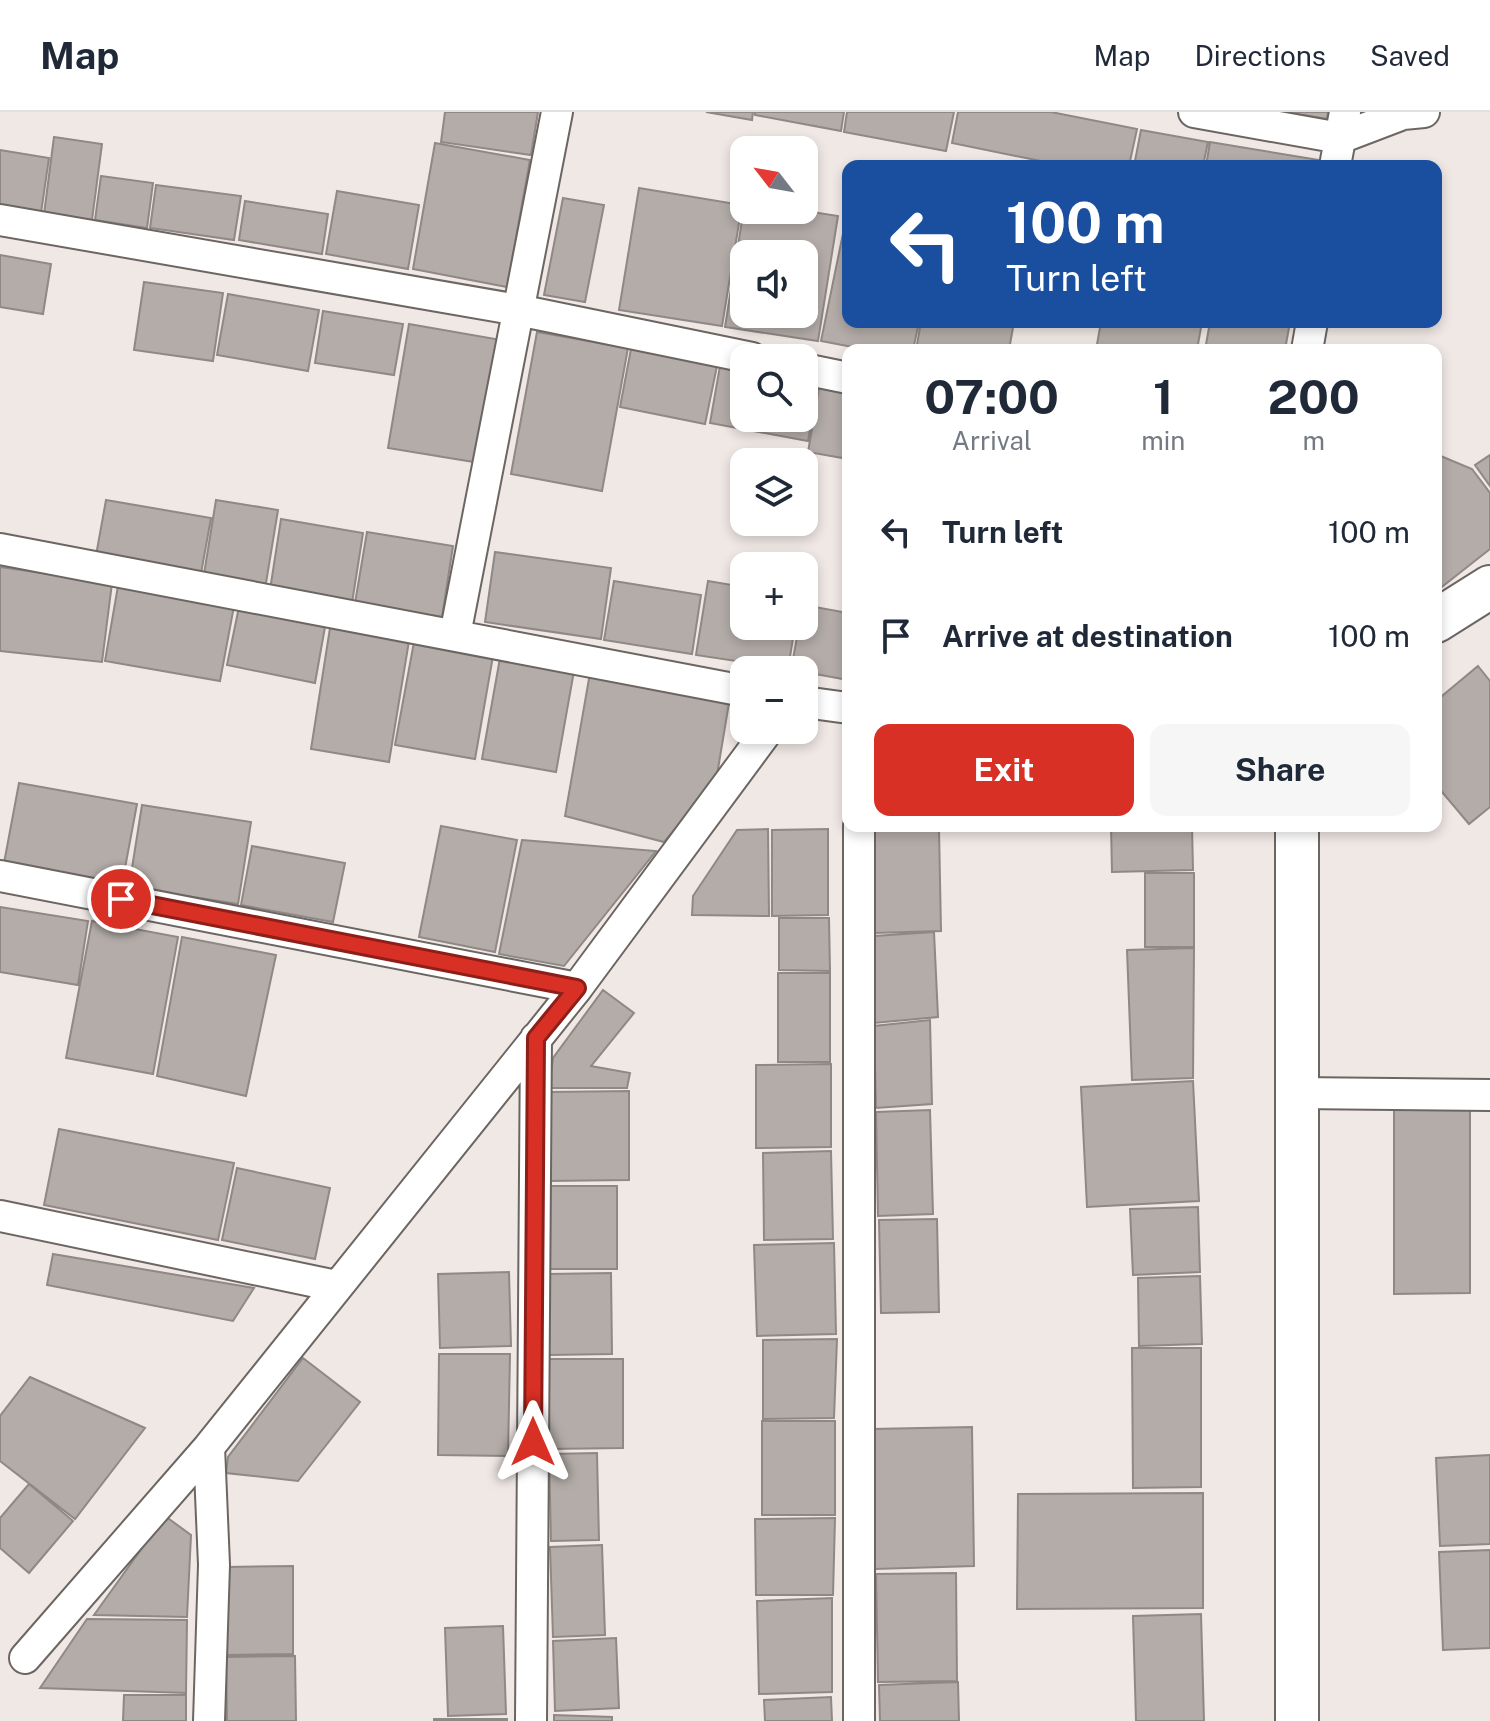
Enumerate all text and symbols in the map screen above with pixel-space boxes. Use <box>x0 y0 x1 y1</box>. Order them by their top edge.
text: Map <box>40 33 119 78</box>
text: Map <box>1094 39 1150 72</box>
text: Directions <box>1194 39 1326 72</box>
text: Saved <box>1370 39 1450 72</box>
north arrow <box>730 136 818 224</box>
map controls <box>730 136 818 744</box>
text: 100 m <box>1006 190 1165 256</box>
icon: left <box>874 192 978 296</box>
button: sound <box>730 240 818 328</box>
text: Turn left <box>1006 257 1147 299</box>
button: search <box>730 344 818 432</box>
text: 07:00 <box>924 368 1059 425</box>
text: 1 <box>1153 368 1174 425</box>
text: 200 <box>1268 368 1360 425</box>
text: Arrival <box>951 425 1032 456</box>
text: min <box>1141 425 1185 456</box>
text: m <box>1302 425 1325 456</box>
button: layers <box>730 448 818 536</box>
icon: left <box>874 510 918 554</box>
text: Turn left <box>942 514 1063 550</box>
text: 100 m <box>1328 514 1410 550</box>
button: + <box>730 552 818 640</box>
icon: arrive <box>874 614 918 658</box>
text: Arrive at destination <box>942 618 1233 654</box>
text: 100 m <box>1328 618 1410 654</box>
button: − <box>730 656 818 744</box>
button: Exit <box>874 724 1134 816</box>
button: Share <box>1150 724 1410 816</box>
pin <box>87 865 155 933</box>
icon: arrive <box>99 877 143 921</box>
position arrow <box>491 1400 575 1484</box>

